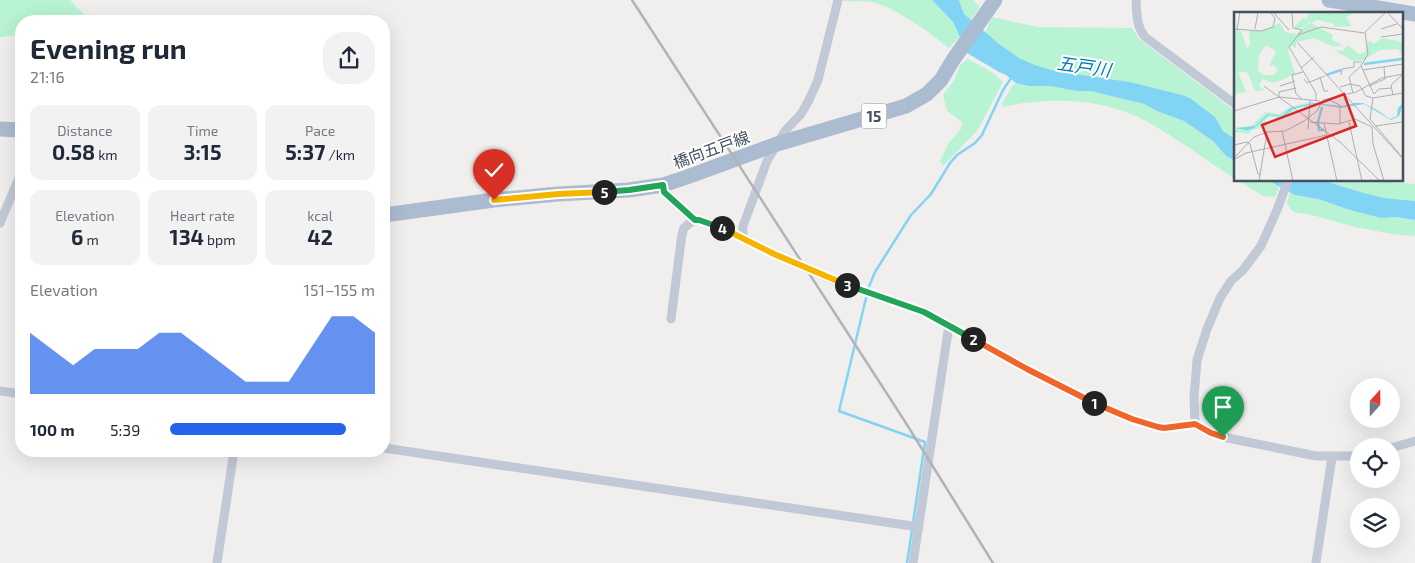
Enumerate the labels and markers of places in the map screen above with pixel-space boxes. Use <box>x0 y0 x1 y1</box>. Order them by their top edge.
pin <box>473 149 515 200</box>
pin: 5 <box>592 180 616 204</box>
pin: 4 <box>710 216 734 240</box>
pin: 3 <box>834 272 860 298</box>
pin: 2 <box>960 326 986 352</box>
pin <box>1202 386 1244 437</box>
pin: 1 <box>1082 390 1106 416</box>

